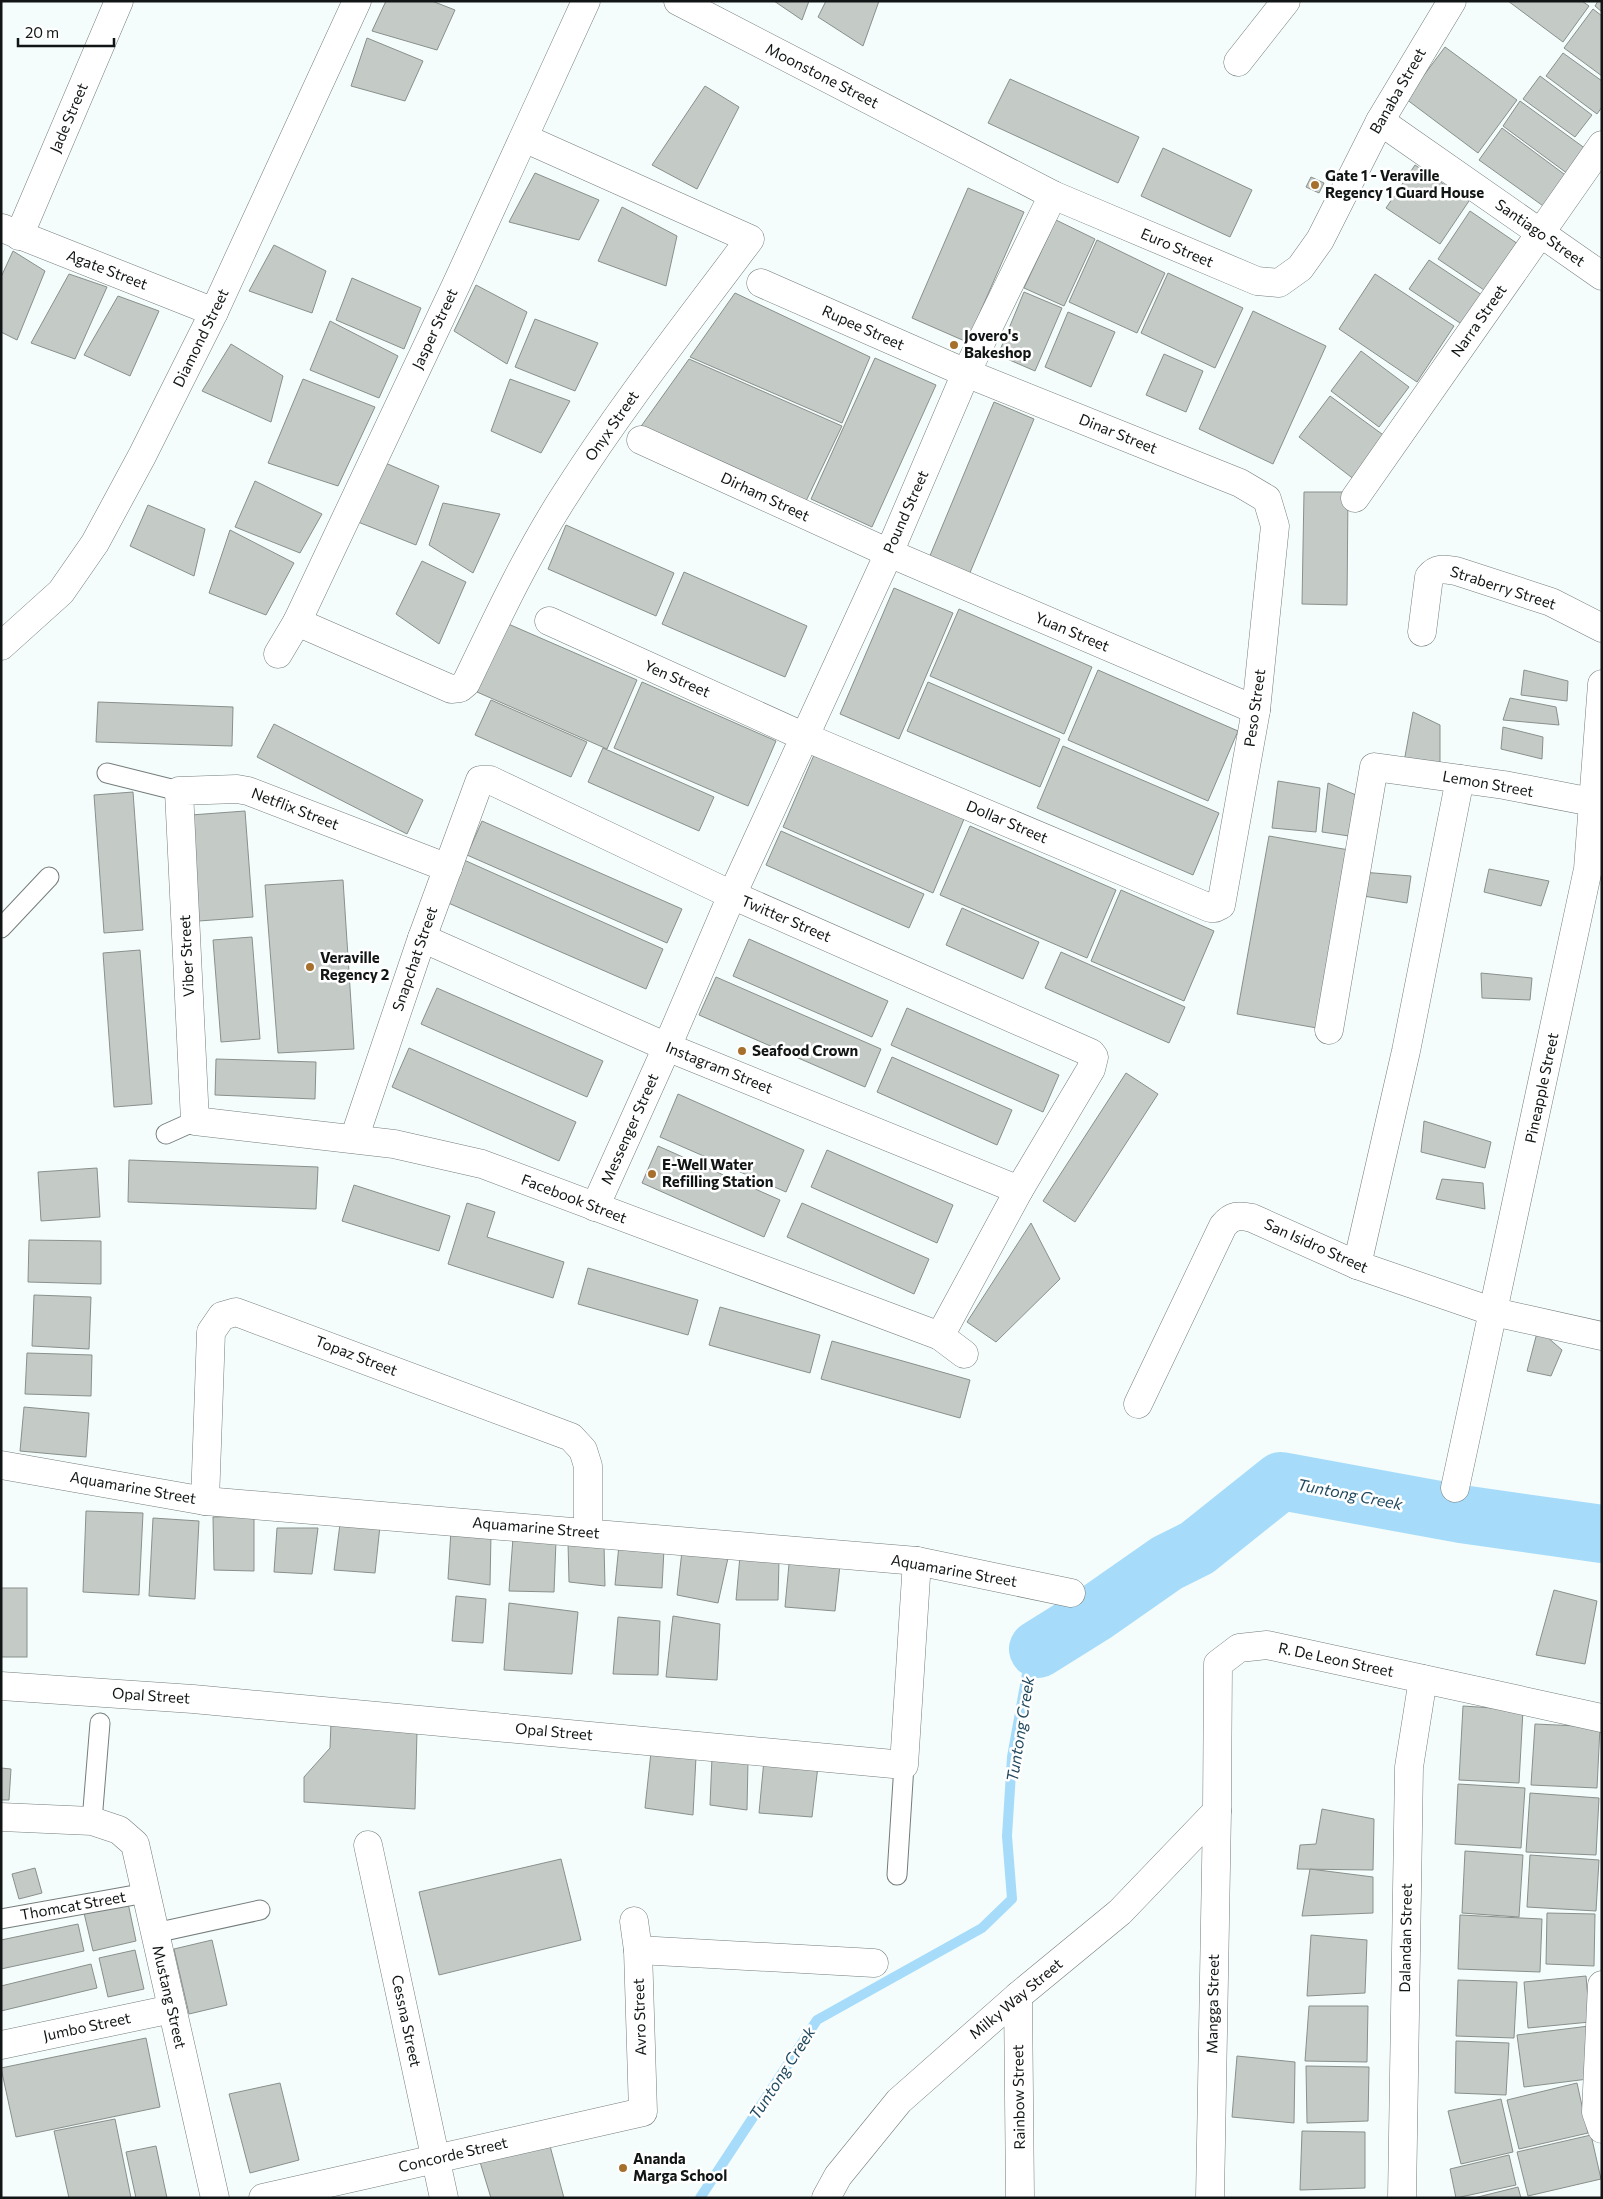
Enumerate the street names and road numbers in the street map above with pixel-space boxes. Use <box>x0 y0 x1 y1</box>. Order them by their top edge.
street label: Moonstone Street <box>763 39 882 111</box>
street label: Banaba Street <box>1365 44 1429 137</box>
street label: Jade Street <box>45 80 91 155</box>
street label: Santiago Street <box>1492 195 1589 270</box>
street label: Euro Street <box>1138 224 1216 270</box>
street label: Agate Street <box>64 245 150 293</box>
street label: Narra Street <box>1447 281 1510 360</box>
street label: Diamond Street <box>168 285 232 390</box>
street label: Jasper Street <box>408 285 461 372</box>
street label: Rupee Street <box>819 301 907 353</box>
street label: Onyx Street <box>580 387 642 464</box>
street label: Dinar Street <box>1077 409 1160 457</box>
street label: Pound Street <box>879 467 931 556</box>
street label: Dirham Street <box>718 468 813 524</box>
street label: Straberry Street <box>1448 561 1559 613</box>
street label: Yuan Street <box>1033 607 1112 655</box>
street label: Yen Street <box>642 656 713 701</box>
street label: Peso Street <box>1240 668 1268 748</box>
street label: Lemon Street <box>1441 766 1535 800</box>
street label: Netflix Street <box>249 783 342 833</box>
street label: Dollar Street <box>964 796 1051 846</box>
street label: Twitter Street <box>739 891 834 945</box>
street label: Snapchat Street <box>388 904 440 1013</box>
street label: Viber Street <box>175 915 197 998</box>
street label: Pineapple Street <box>1521 1031 1562 1145</box>
street label: Instagram Street <box>663 1037 775 1097</box>
street label: Messenger Street <box>597 1070 662 1187</box>
street label: Facebook Street <box>519 1170 630 1226</box>
street label: San Isidro Street <box>1262 1214 1371 1276</box>
street label: Topaz Street <box>313 1331 400 1379</box>
street label: Aquamarine Street <box>69 1467 198 1507</box>
street label: Aquamarine Street <box>472 1512 600 1542</box>
street label: Aquamarine Street <box>890 1550 1019 1590</box>
street label: R. De Leon Street <box>1277 1638 1396 1680</box>
street label: Opal Street <box>112 1683 191 1707</box>
street label: Opal Street <box>514 1719 594 1743</box>
street label: Dalandan Street <box>1395 1883 1415 1993</box>
street label: Thomcat Street <box>19 1887 127 1923</box>
street label: Mustang Street <box>149 1943 191 2050</box>
street label: Milky Way Street <box>965 1954 1066 2042</box>
street label: Mangga Street <box>1202 1954 1222 2054</box>
street label: Cessna Street <box>388 1973 426 2068</box>
street label: Avro Street <box>629 1978 649 2056</box>
street label: Jumbo Street <box>41 2008 132 2044</box>
street label: Rainbow Street <box>1008 2044 1028 2150</box>
street label: Concorde Street <box>396 2133 509 2175</box>

